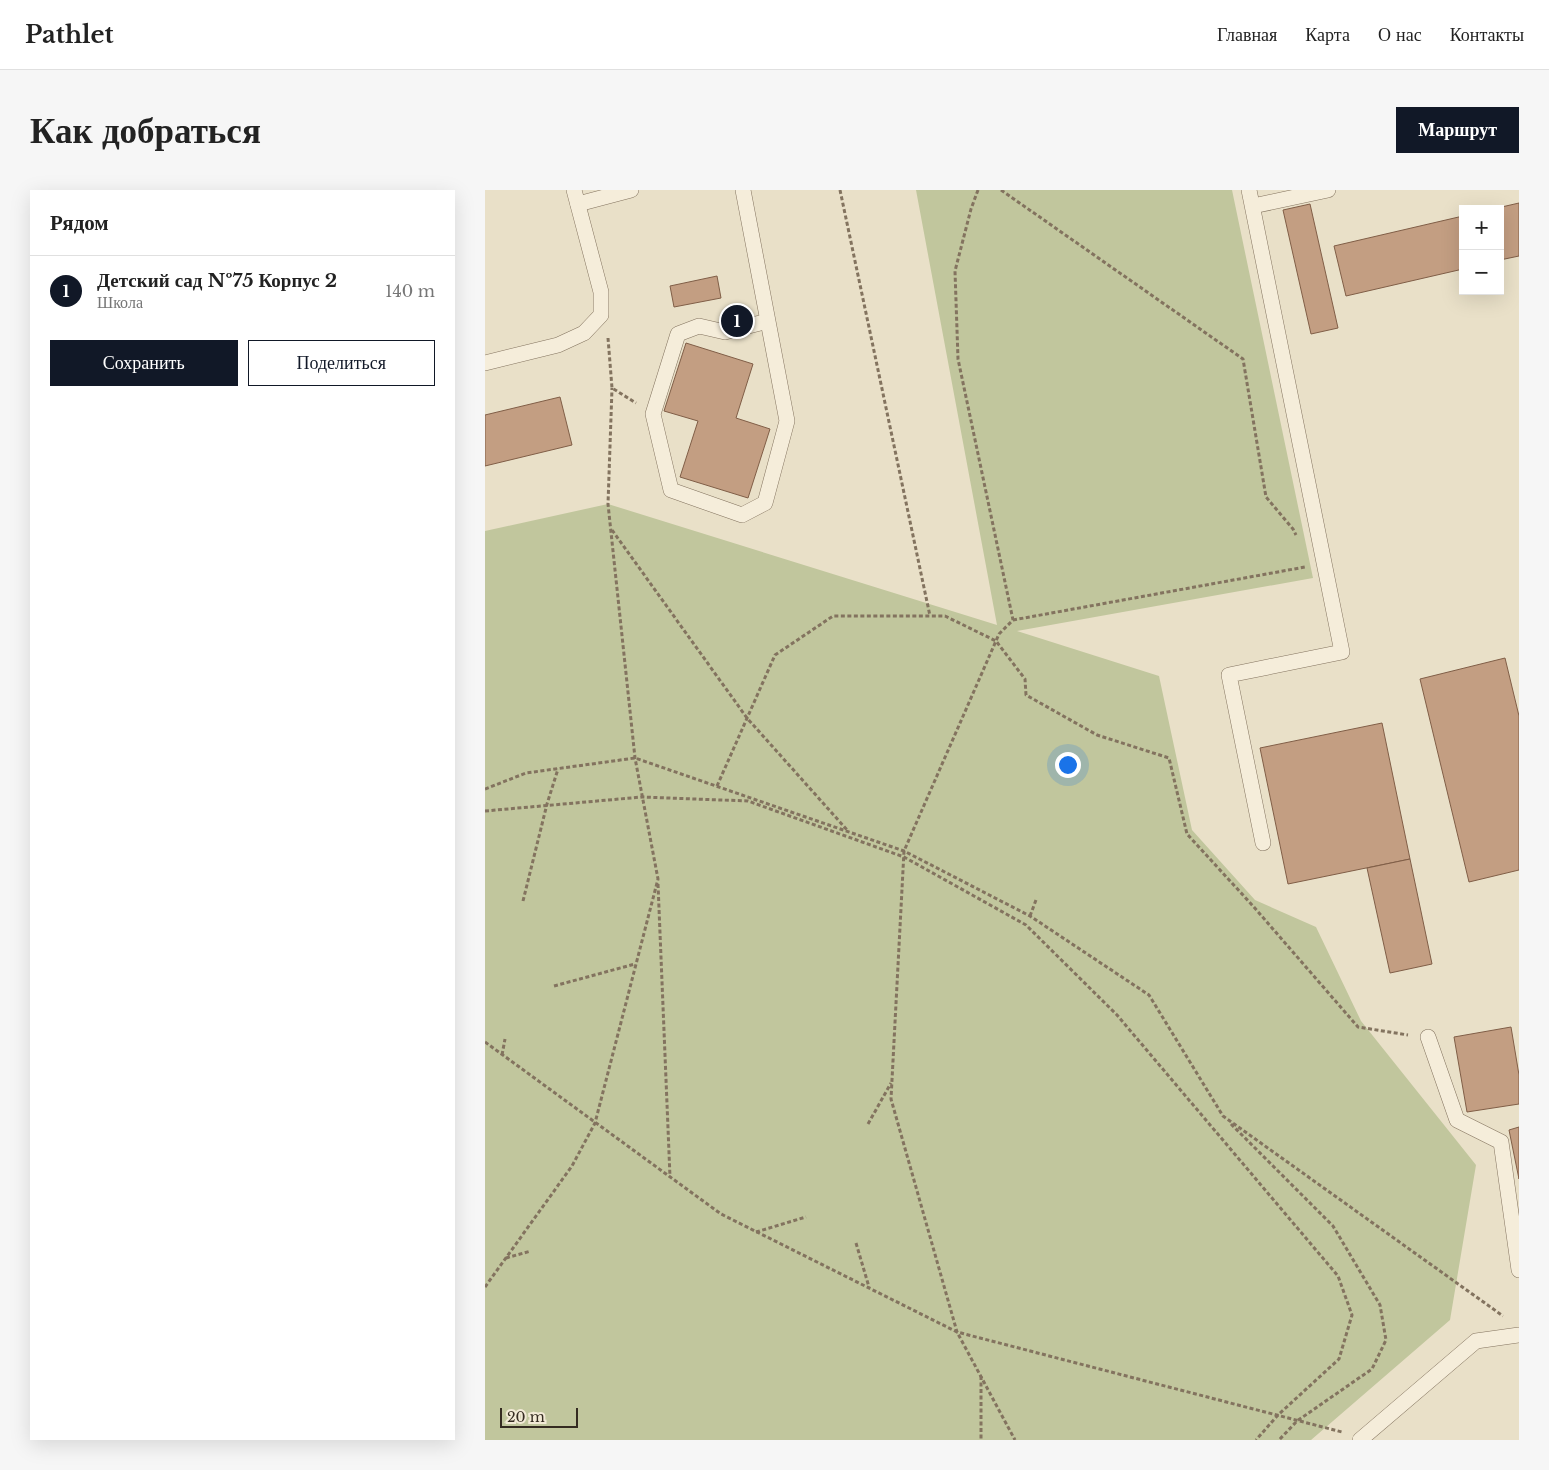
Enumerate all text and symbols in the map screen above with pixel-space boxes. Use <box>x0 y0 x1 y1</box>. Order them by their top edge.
text: Pathlet <box>25 20 114 49</box>
text: Главная <box>1217 24 1277 46</box>
text: Карта <box>1305 24 1350 46</box>
text: О нас <box>1378 24 1422 46</box>
text: Контакты <box>1450 24 1524 46</box>
button: Маршрут <box>1396 107 1519 153</box>
text: Как добраться <box>30 109 261 152</box>
map controls <box>1459 205 1504 295</box>
button: + <box>1459 205 1504 250</box>
text: Рядом <box>50 210 109 236</box>
button: − <box>1459 250 1504 295</box>
text: Детский сад №75 Корпус 2 <box>97 269 337 292</box>
text: 1 <box>63 281 69 301</box>
text: 140 m <box>385 281 435 301</box>
text: Школа <box>97 292 143 312</box>
pin: 1 <box>721 302 753 340</box>
button: Сохранить <box>50 340 238 386</box>
button: Поделиться <box>248 340 435 386</box>
your location <box>1055 752 1081 778</box>
scale bar <box>500 1405 577 1428</box>
text: 20 m <box>507 1408 545 1426</box>

